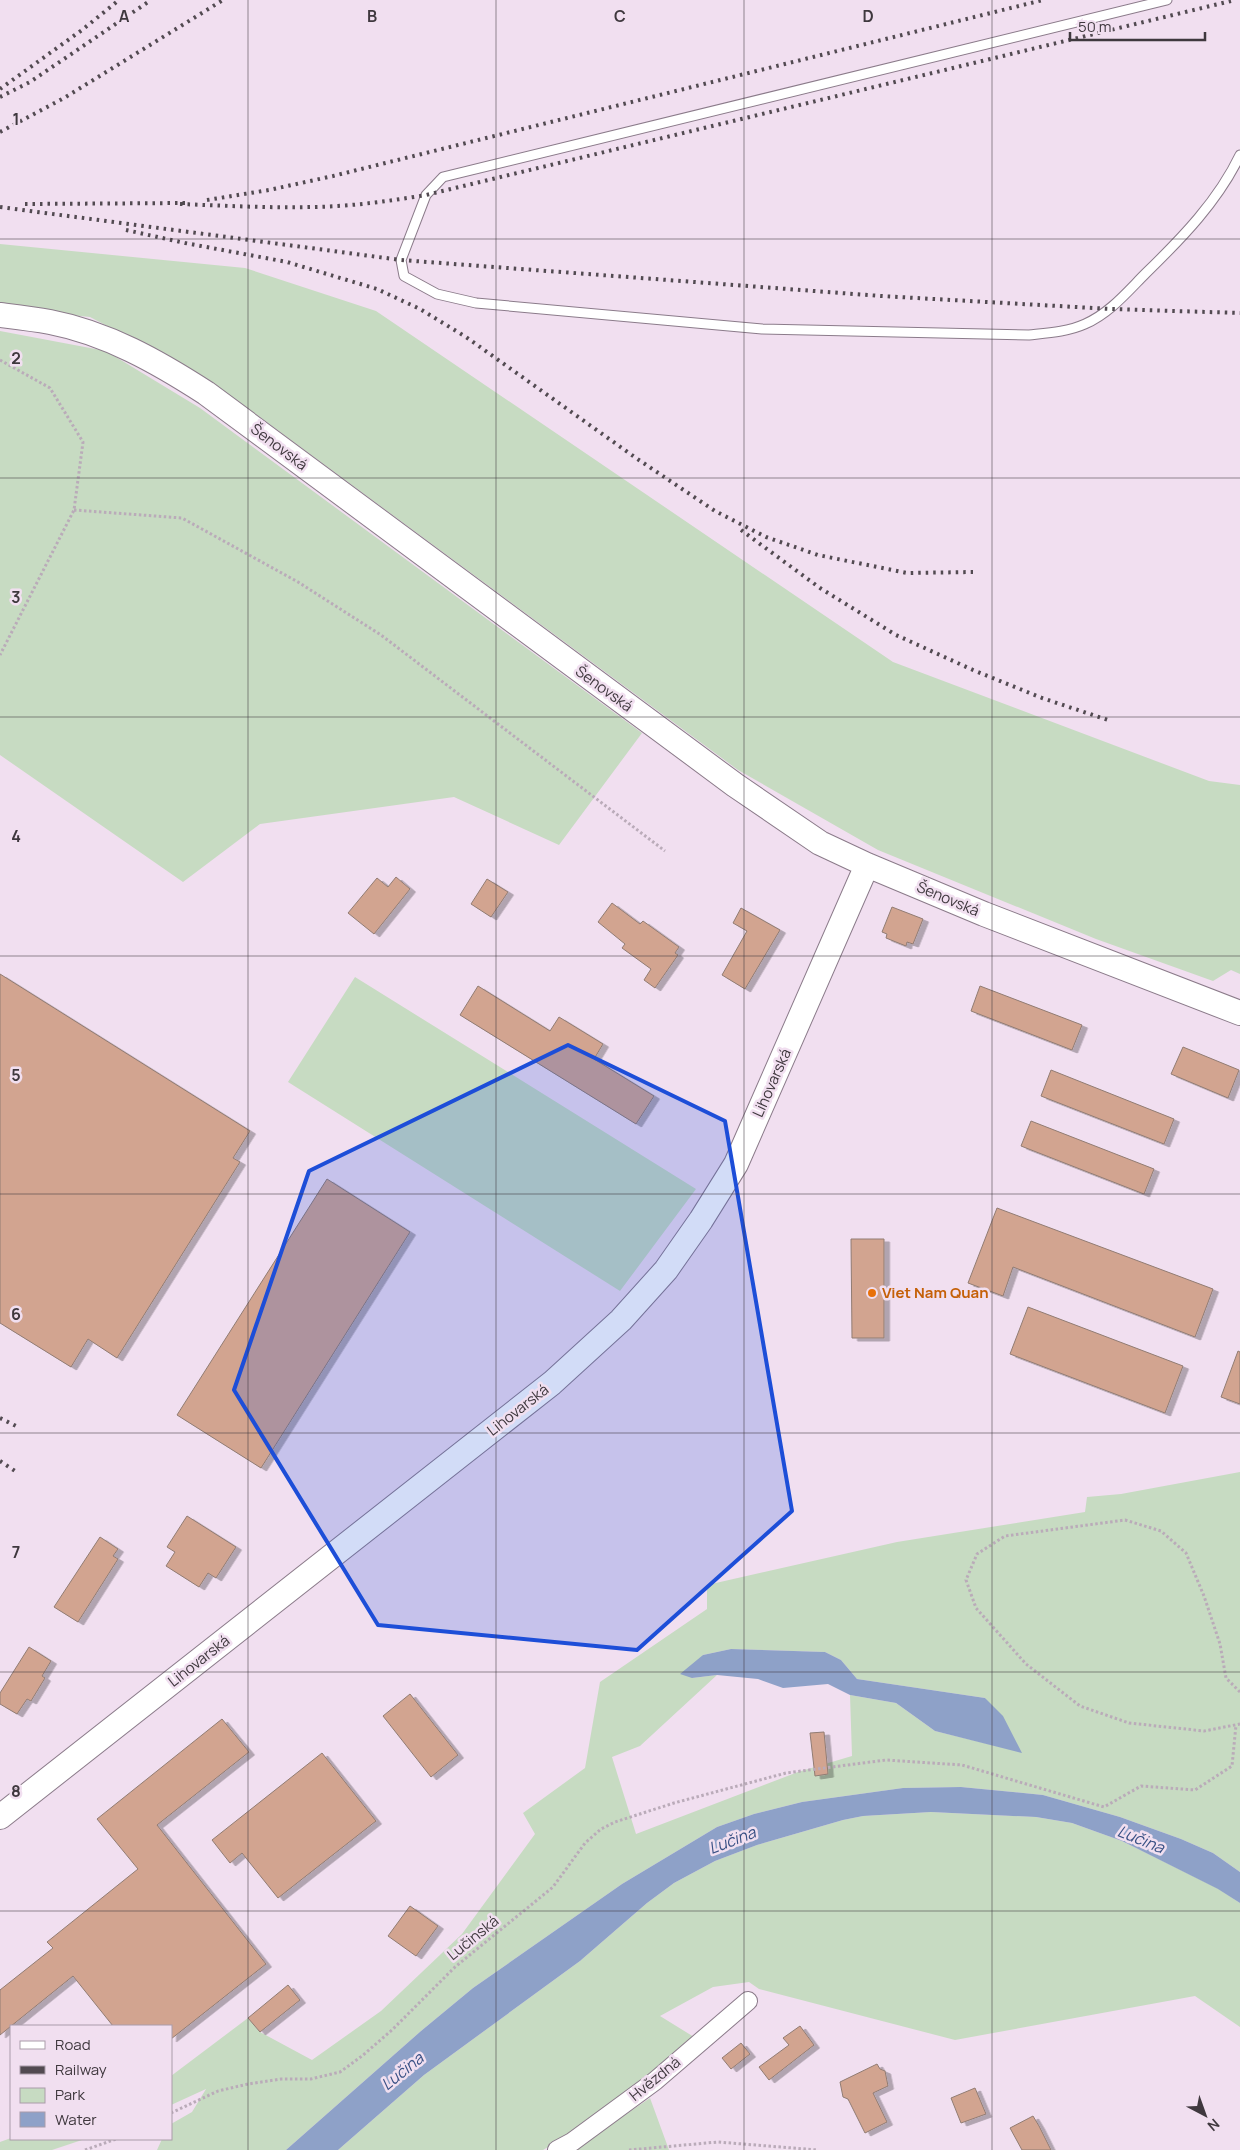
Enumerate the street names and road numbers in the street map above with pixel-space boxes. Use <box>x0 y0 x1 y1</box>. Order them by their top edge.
street label: Šenovská <box>247 418 312 475</box>
street label: Šenovská <box>571 661 637 717</box>
street label: Šenovská <box>914 876 983 921</box>
street label: Lihovarská <box>747 1045 796 1120</box>
street label: Lihovarská <box>483 1379 553 1440</box>
street label: Lihovarská <box>164 1630 234 1691</box>
street label: Lučinská <box>442 1910 503 1965</box>
street label: Hvězdná <box>625 2052 685 2106</box>

